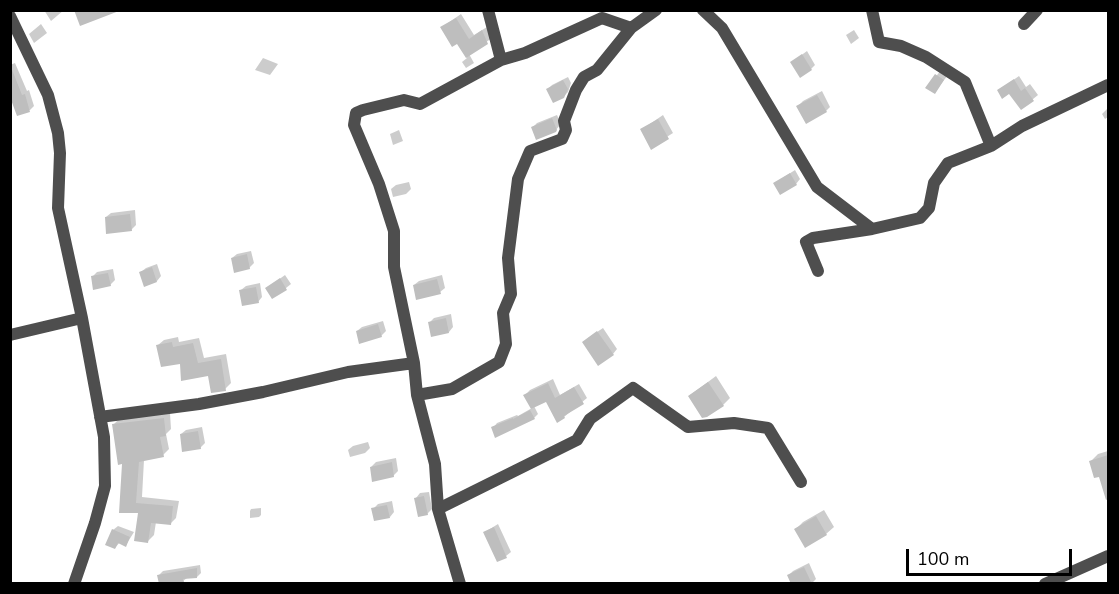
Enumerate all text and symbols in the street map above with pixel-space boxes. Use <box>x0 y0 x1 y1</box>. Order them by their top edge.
scale bar <box>909 537 1076 575</box>
text: 100 m <box>917 547 969 571</box>

